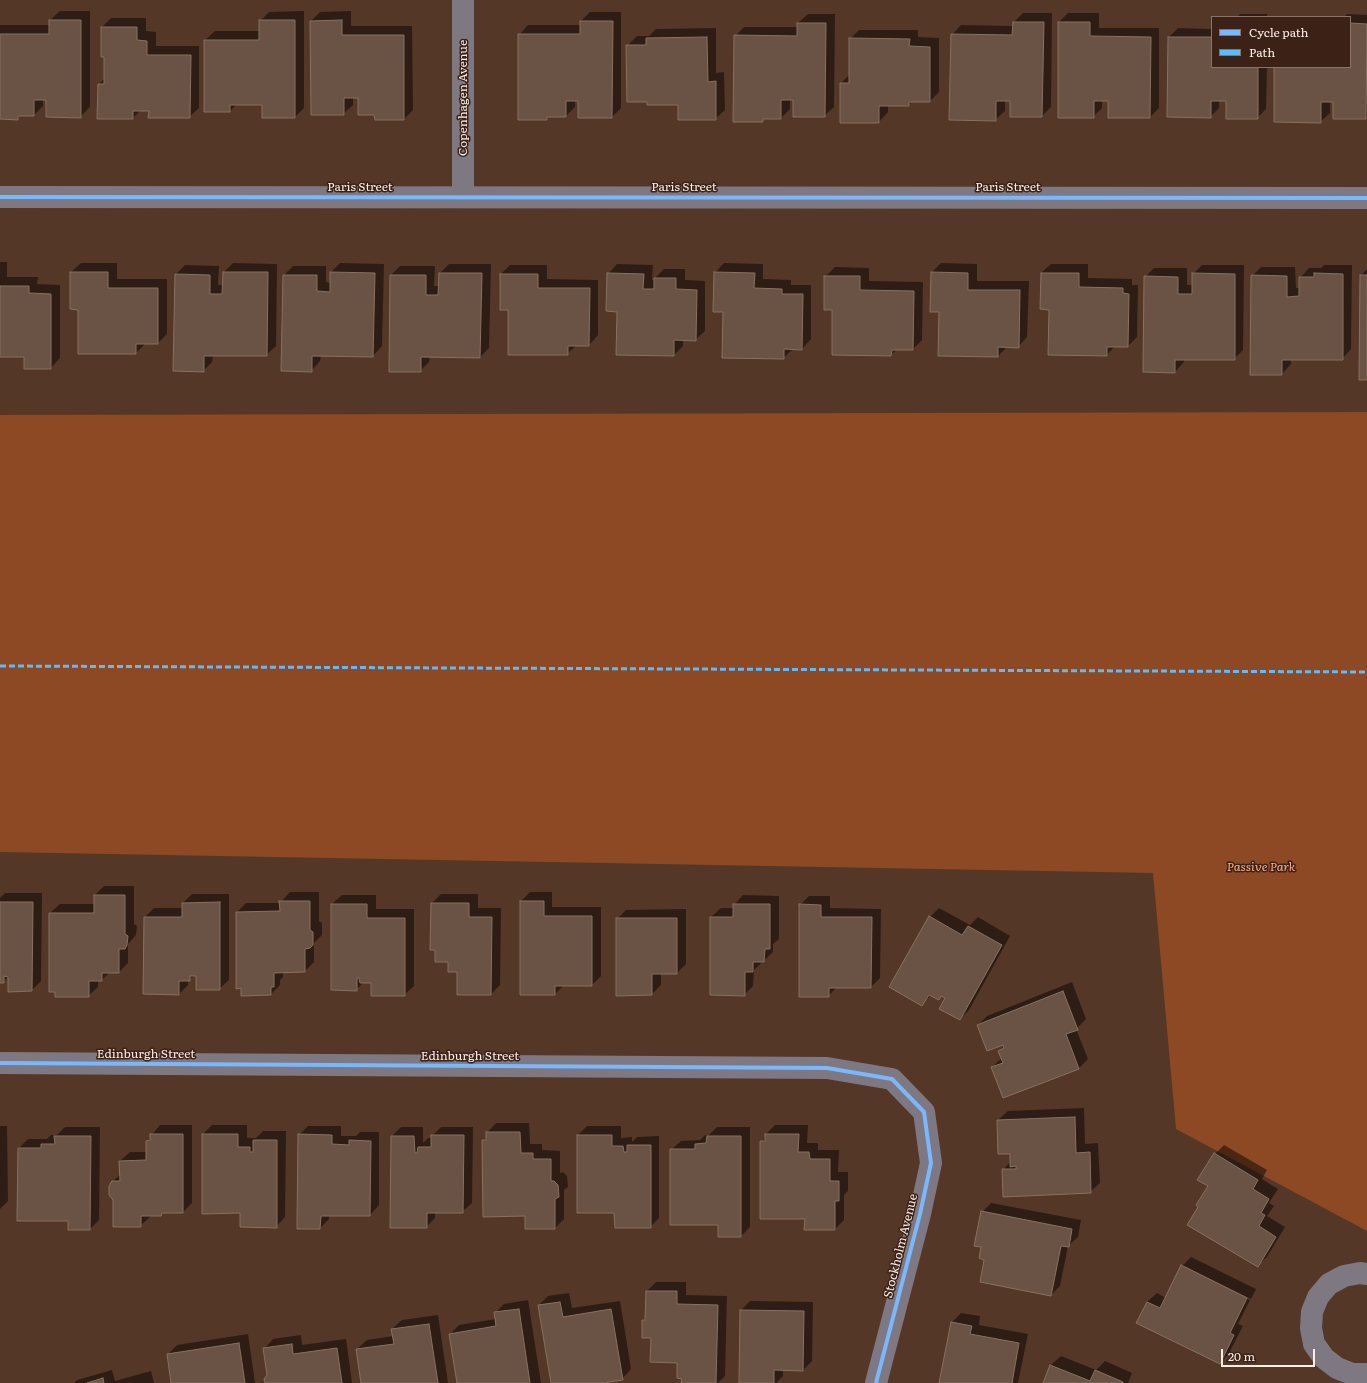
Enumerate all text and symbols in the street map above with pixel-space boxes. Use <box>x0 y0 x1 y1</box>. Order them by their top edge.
legend <box>1211 16 1351 68</box>
text: Cycle path <box>1249 23 1309 41</box>
street label: Copenhagen Avenue <box>456 40 470 156</box>
text: Path <box>1249 43 1275 61</box>
street label: Paris Street <box>327 180 393 194</box>
street label: Paris Street <box>651 180 717 194</box>
street label: Paris Street <box>975 180 1041 194</box>
park label: Passive Park <box>1227 860 1295 874</box>
street label: Edinburgh Street <box>97 1047 195 1061</box>
street label: Edinburgh Street <box>421 1049 519 1063</box>
street label: Stockholm Avenue <box>881 1192 921 1300</box>
scale bar <box>1223 1341 1317 1367</box>
text: 20 m <box>1228 1347 1255 1365</box>

